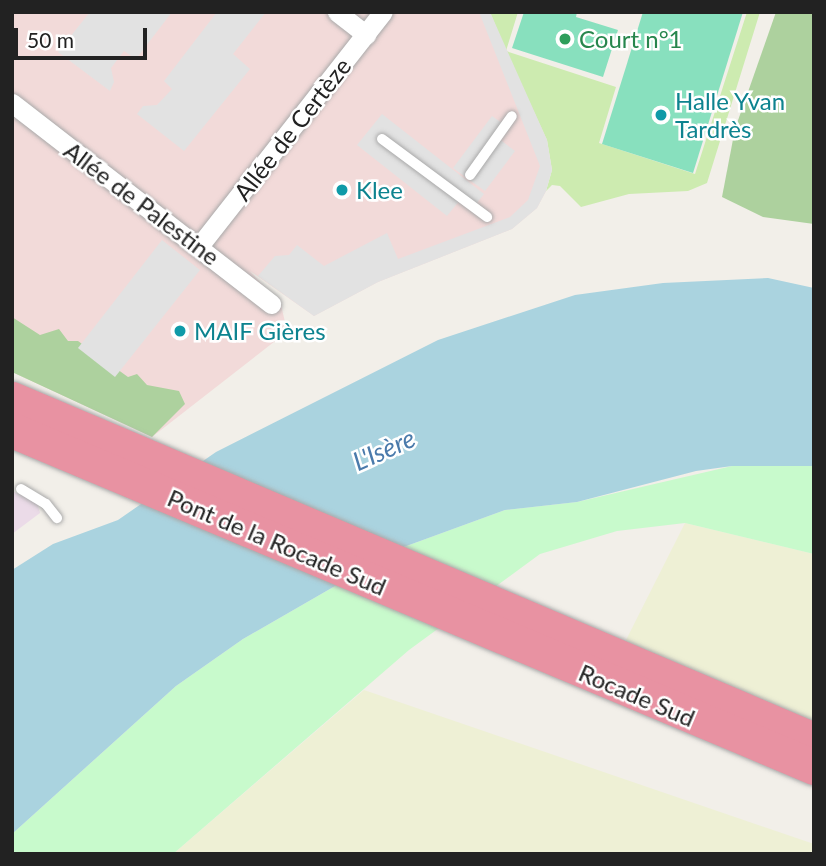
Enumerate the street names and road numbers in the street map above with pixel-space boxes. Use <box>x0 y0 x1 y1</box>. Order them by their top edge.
street label: Allée de Certèze <box>227 52 357 206</box>
street label: Allée de Palestine <box>59 135 225 271</box>
street label: Pont de la Rocade Sud <box>163 483 391 601</box>
street label: Rocade Sud <box>575 658 699 732</box>

